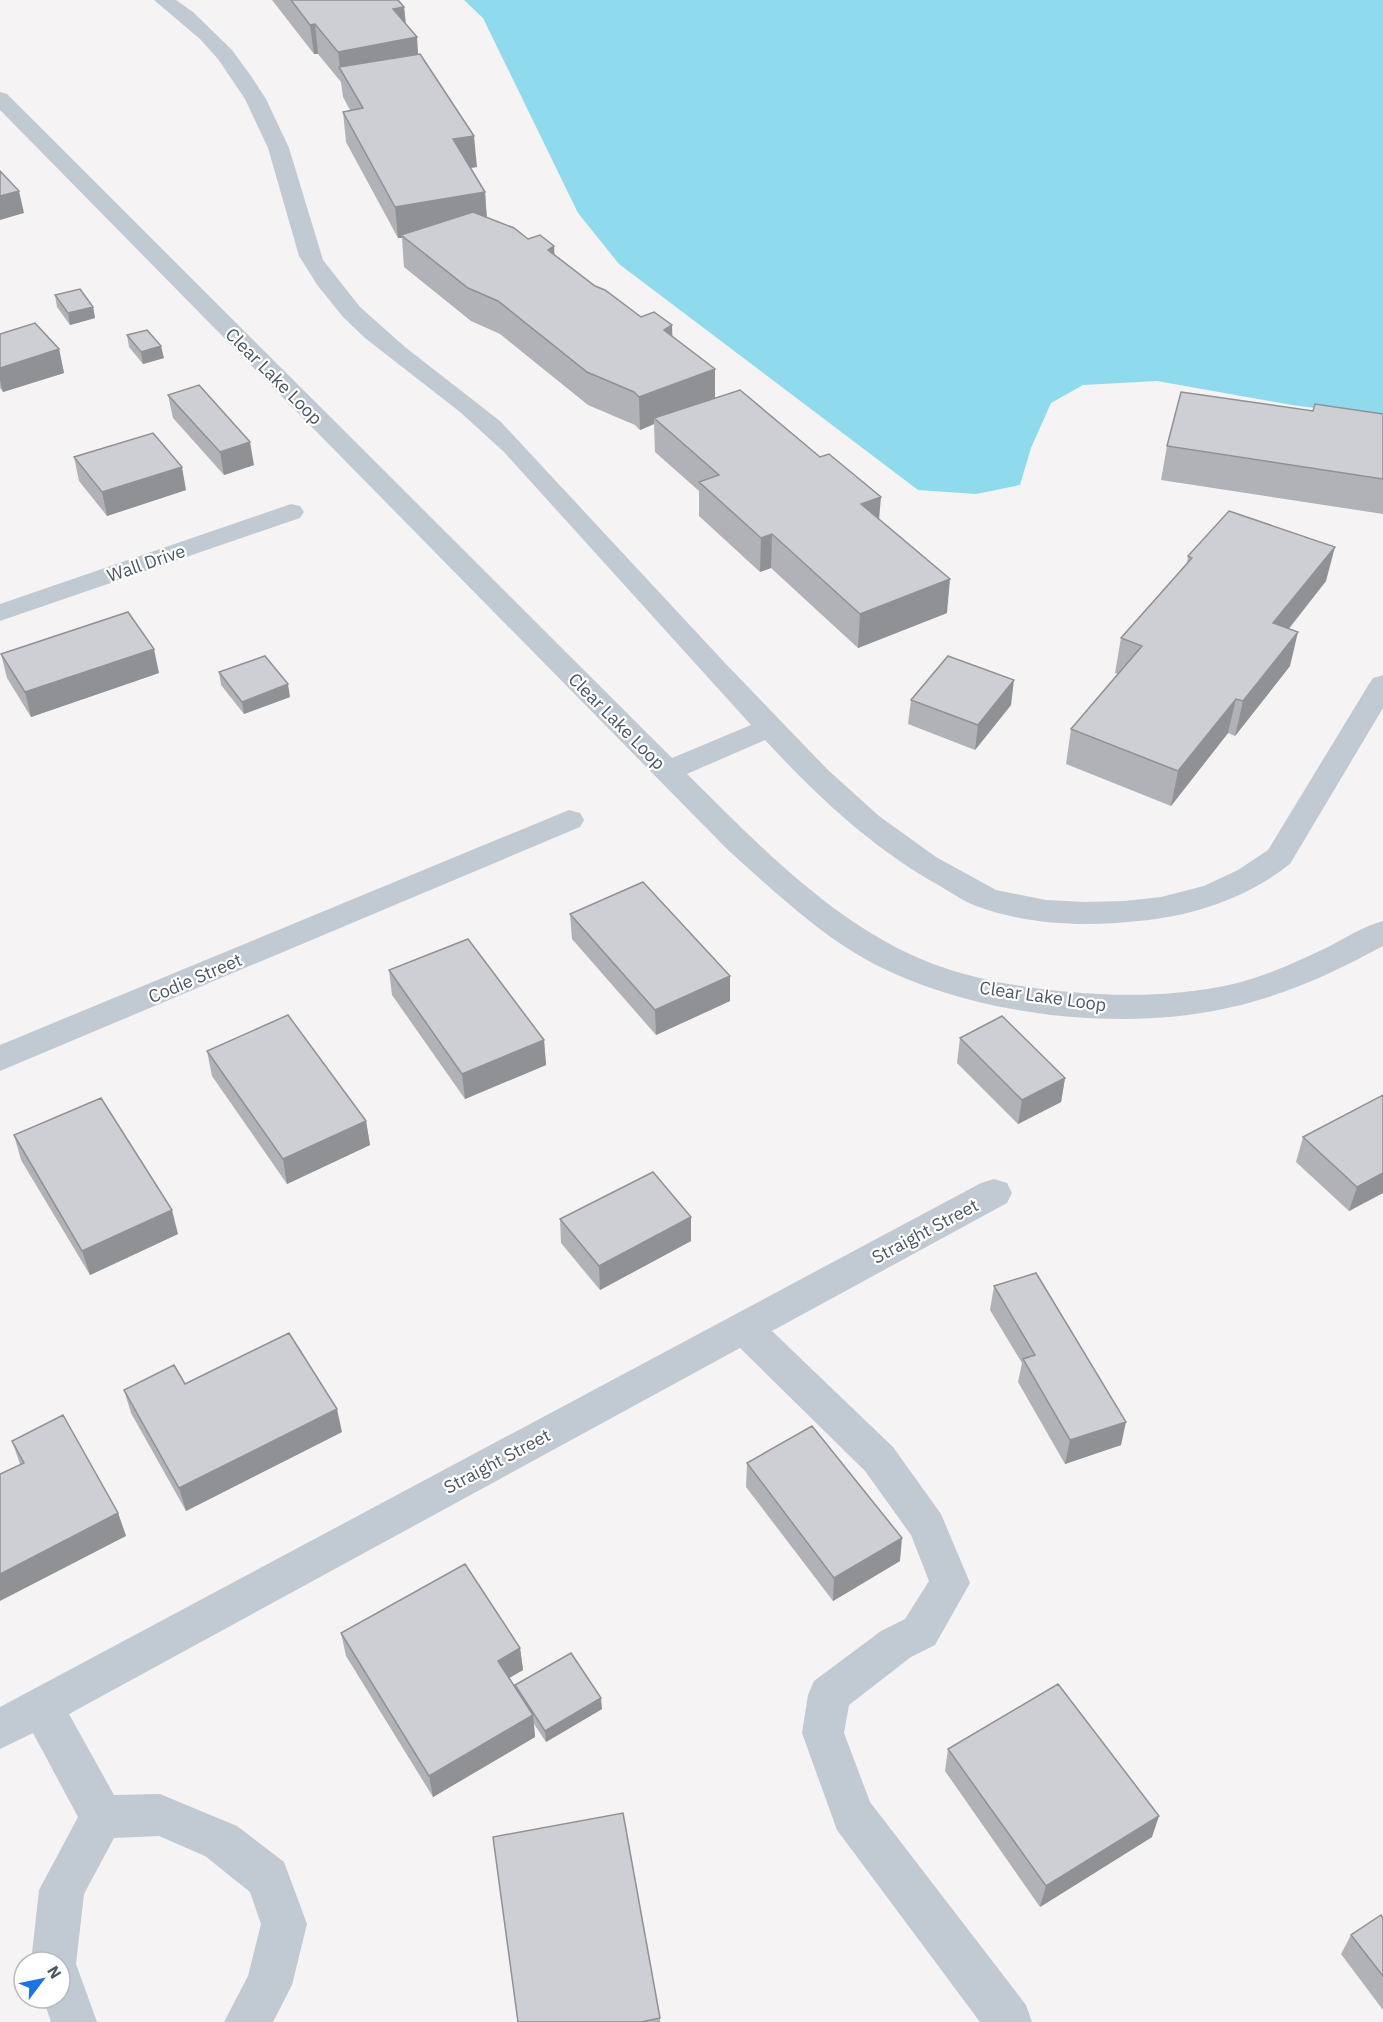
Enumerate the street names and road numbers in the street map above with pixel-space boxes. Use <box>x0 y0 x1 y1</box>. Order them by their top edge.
street label: Clear Lake Loop <box>221 323 327 429</box>
street label: Wall Drive <box>104 539 188 587</box>
street label: Clear Lake Loop <box>564 668 670 774</box>
street label: Codie Street <box>145 948 245 1008</box>
street label: Clear Lake Loop <box>978 976 1108 1016</box>
street label: Straight Street <box>868 1193 982 1269</box>
street label: Straight Street <box>440 1423 554 1499</box>

